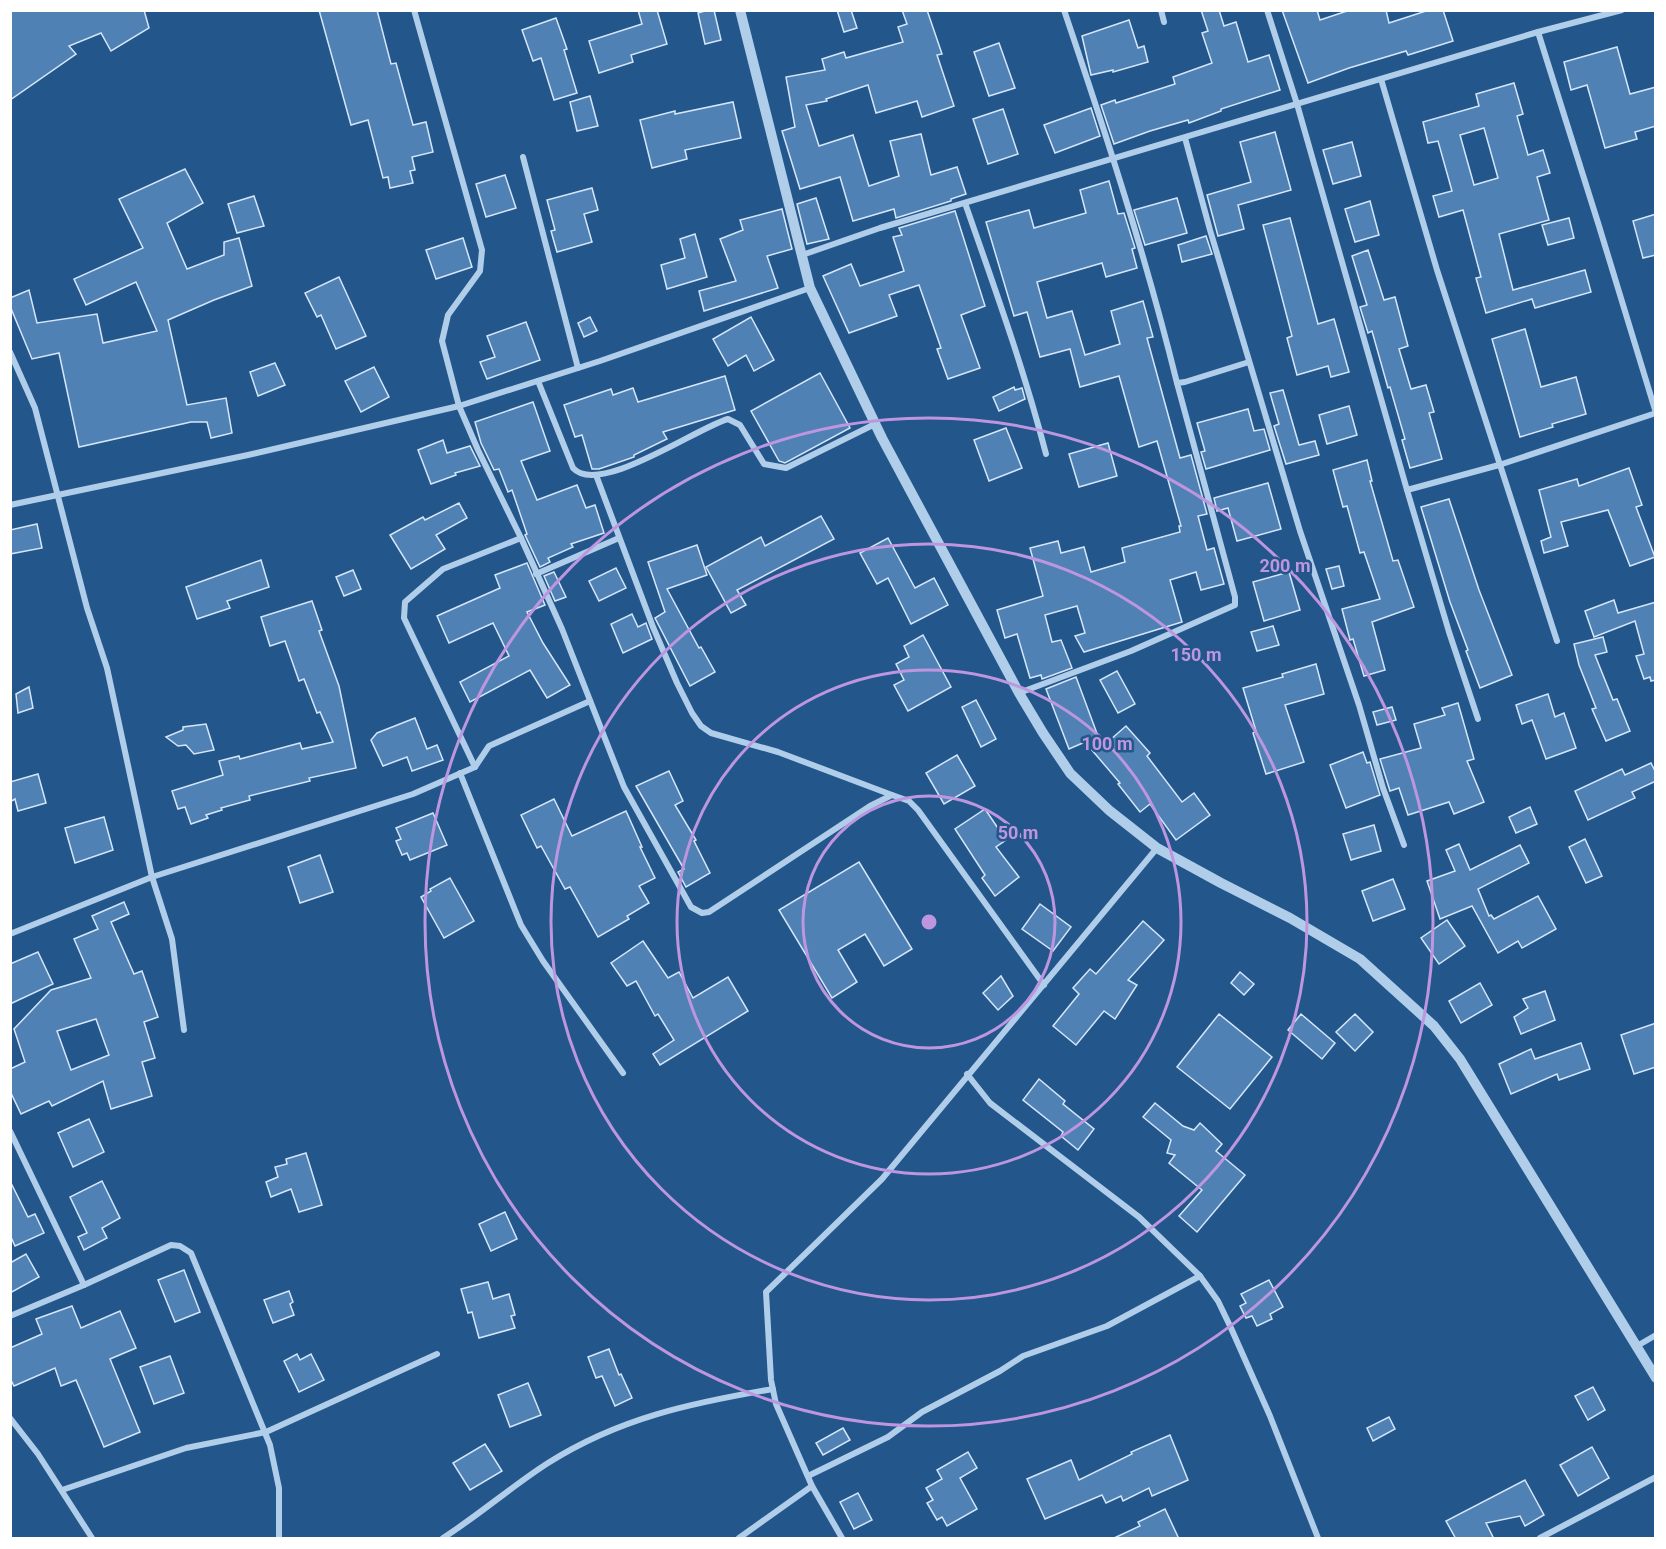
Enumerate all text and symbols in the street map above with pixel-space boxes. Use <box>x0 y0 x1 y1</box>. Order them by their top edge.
text: 200 m <box>1259 555 1311 576</box>
text: 150 m <box>1170 644 1222 665</box>
text: 100 m <box>1081 733 1133 754</box>
text: 50 m <box>998 822 1038 843</box>
centre of rings <box>919 912 939 932</box>

